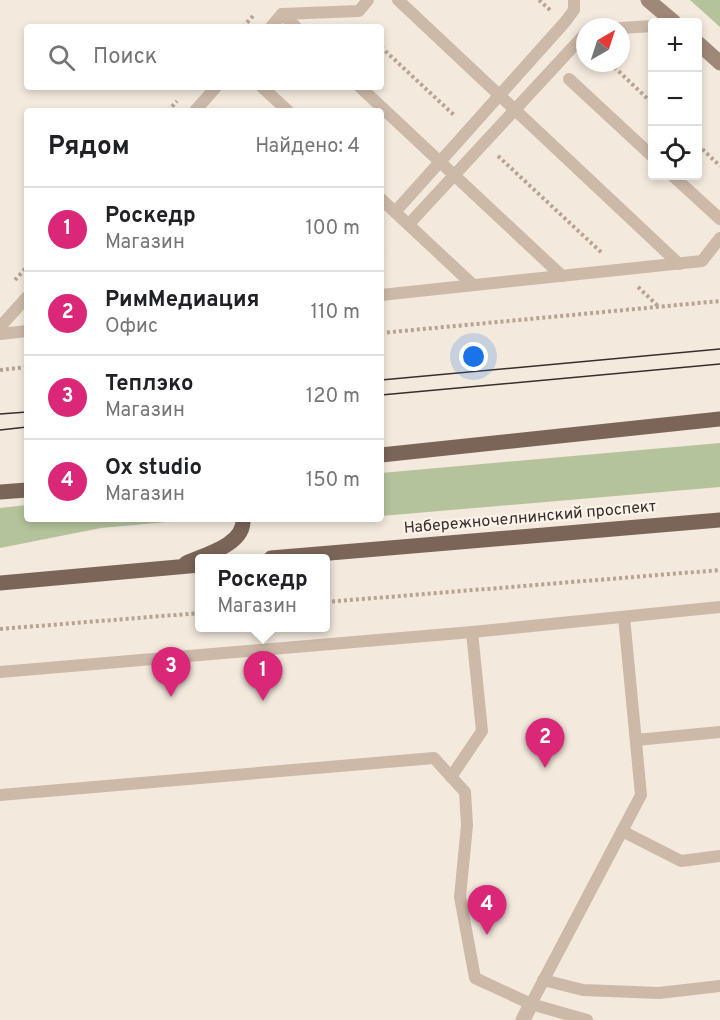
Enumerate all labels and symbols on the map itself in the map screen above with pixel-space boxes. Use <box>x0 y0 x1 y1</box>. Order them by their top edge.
north arrow <box>576 18 630 72</box>
your location <box>459 342 488 371</box>
street label: Набережночелнинский проспект <box>403 497 657 539</box>
pin: 3 <box>152 648 190 697</box>
pin: 1 <box>244 652 282 701</box>
pin: 2 <box>526 718 564 768</box>
pin: 4 <box>468 886 506 935</box>

